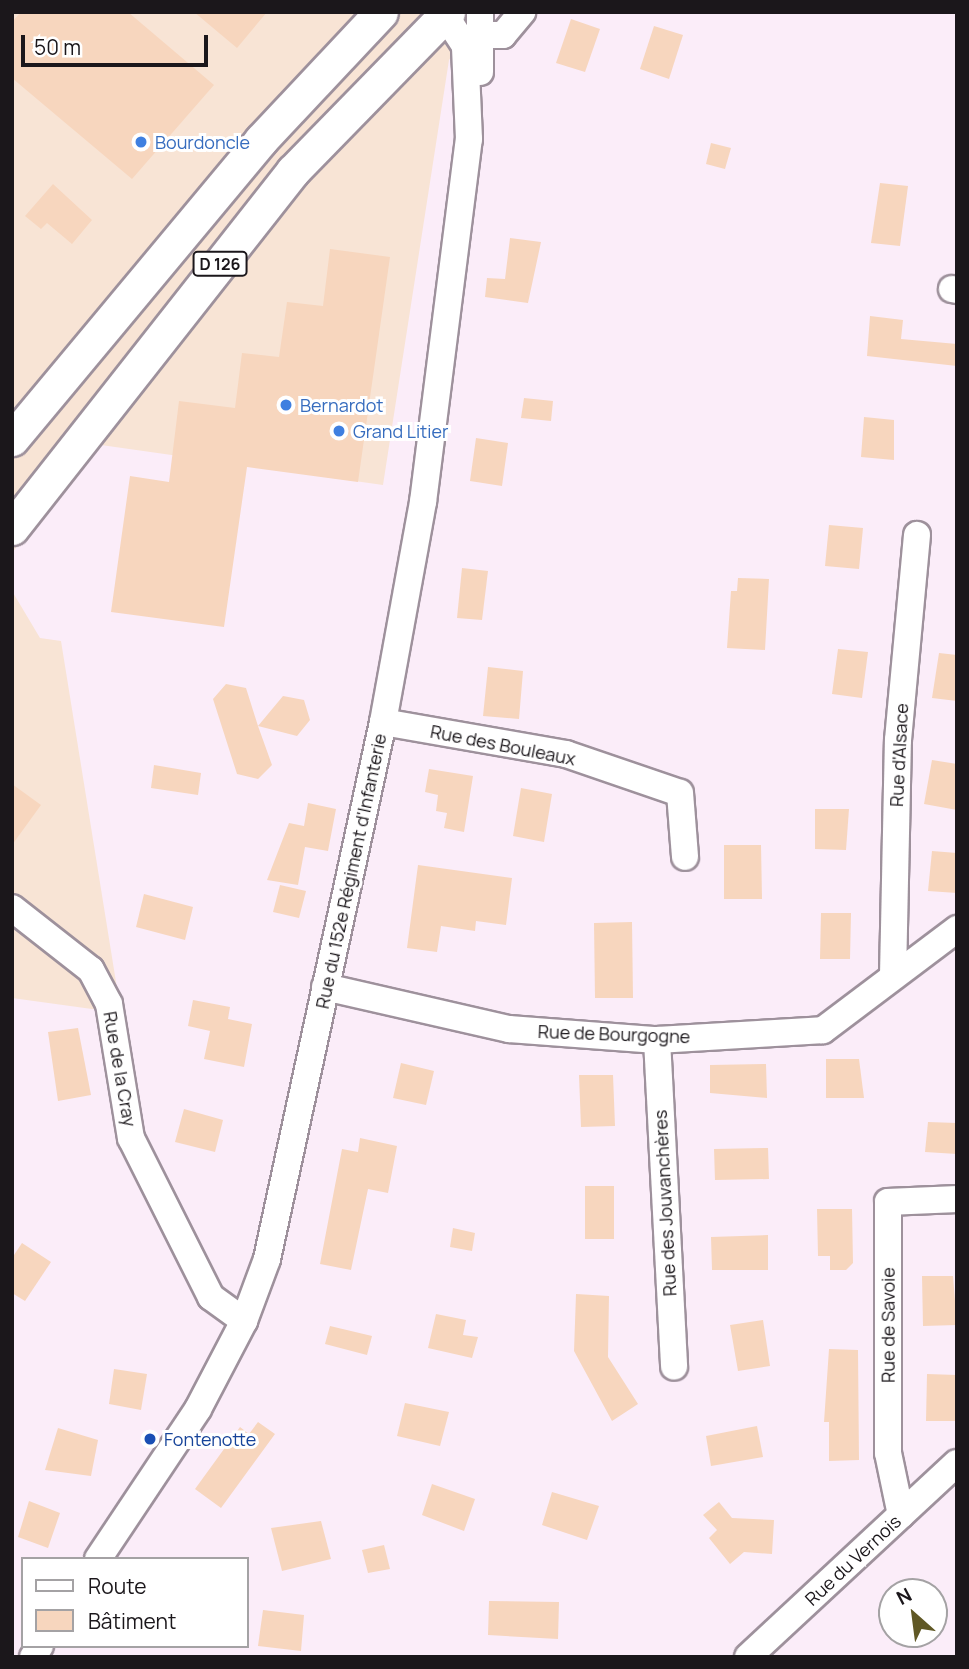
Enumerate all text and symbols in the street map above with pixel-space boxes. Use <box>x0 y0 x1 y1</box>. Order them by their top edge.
scale bar <box>24 21 212 65</box>
text: 50 m <box>34 33 81 61</box>
place label: Bourdoncle <box>155 131 250 153</box>
marker: Bourdoncle <box>133 134 149 150</box>
road number: D 126 <box>192 252 248 276</box>
place label: Bernardot <box>300 394 384 416</box>
marker: Bernardot <box>278 397 294 413</box>
place label: Grand Litier <box>353 420 449 442</box>
marker: Grand Litier <box>331 423 347 439</box>
street label: Rue d'Alsace <box>885 703 913 807</box>
street label: Rue des Bouleaux <box>429 720 577 770</box>
street label: Rue du 152e Régiment d'Infanterie <box>311 731 391 1011</box>
street label: Rue de la Cray <box>99 1010 141 1128</box>
street label: Rue de Bourgogne <box>537 1021 691 1047</box>
street label: Rue des Jouvanchères <box>649 1109 681 1297</box>
street label: Rue de Savoie <box>877 1267 899 1383</box>
place label: Fontenotte <box>164 1428 256 1450</box>
marker: Fontenotte <box>142 1431 158 1447</box>
street label: Rue du Vernois <box>801 1510 905 1610</box>
legend <box>21 1557 248 1648</box>
text: Route <box>88 1572 146 1600</box>
north arrow <box>878 1578 948 1648</box>
text: N <box>892 1582 916 1611</box>
text: Bâtiment <box>88 1607 176 1635</box>

